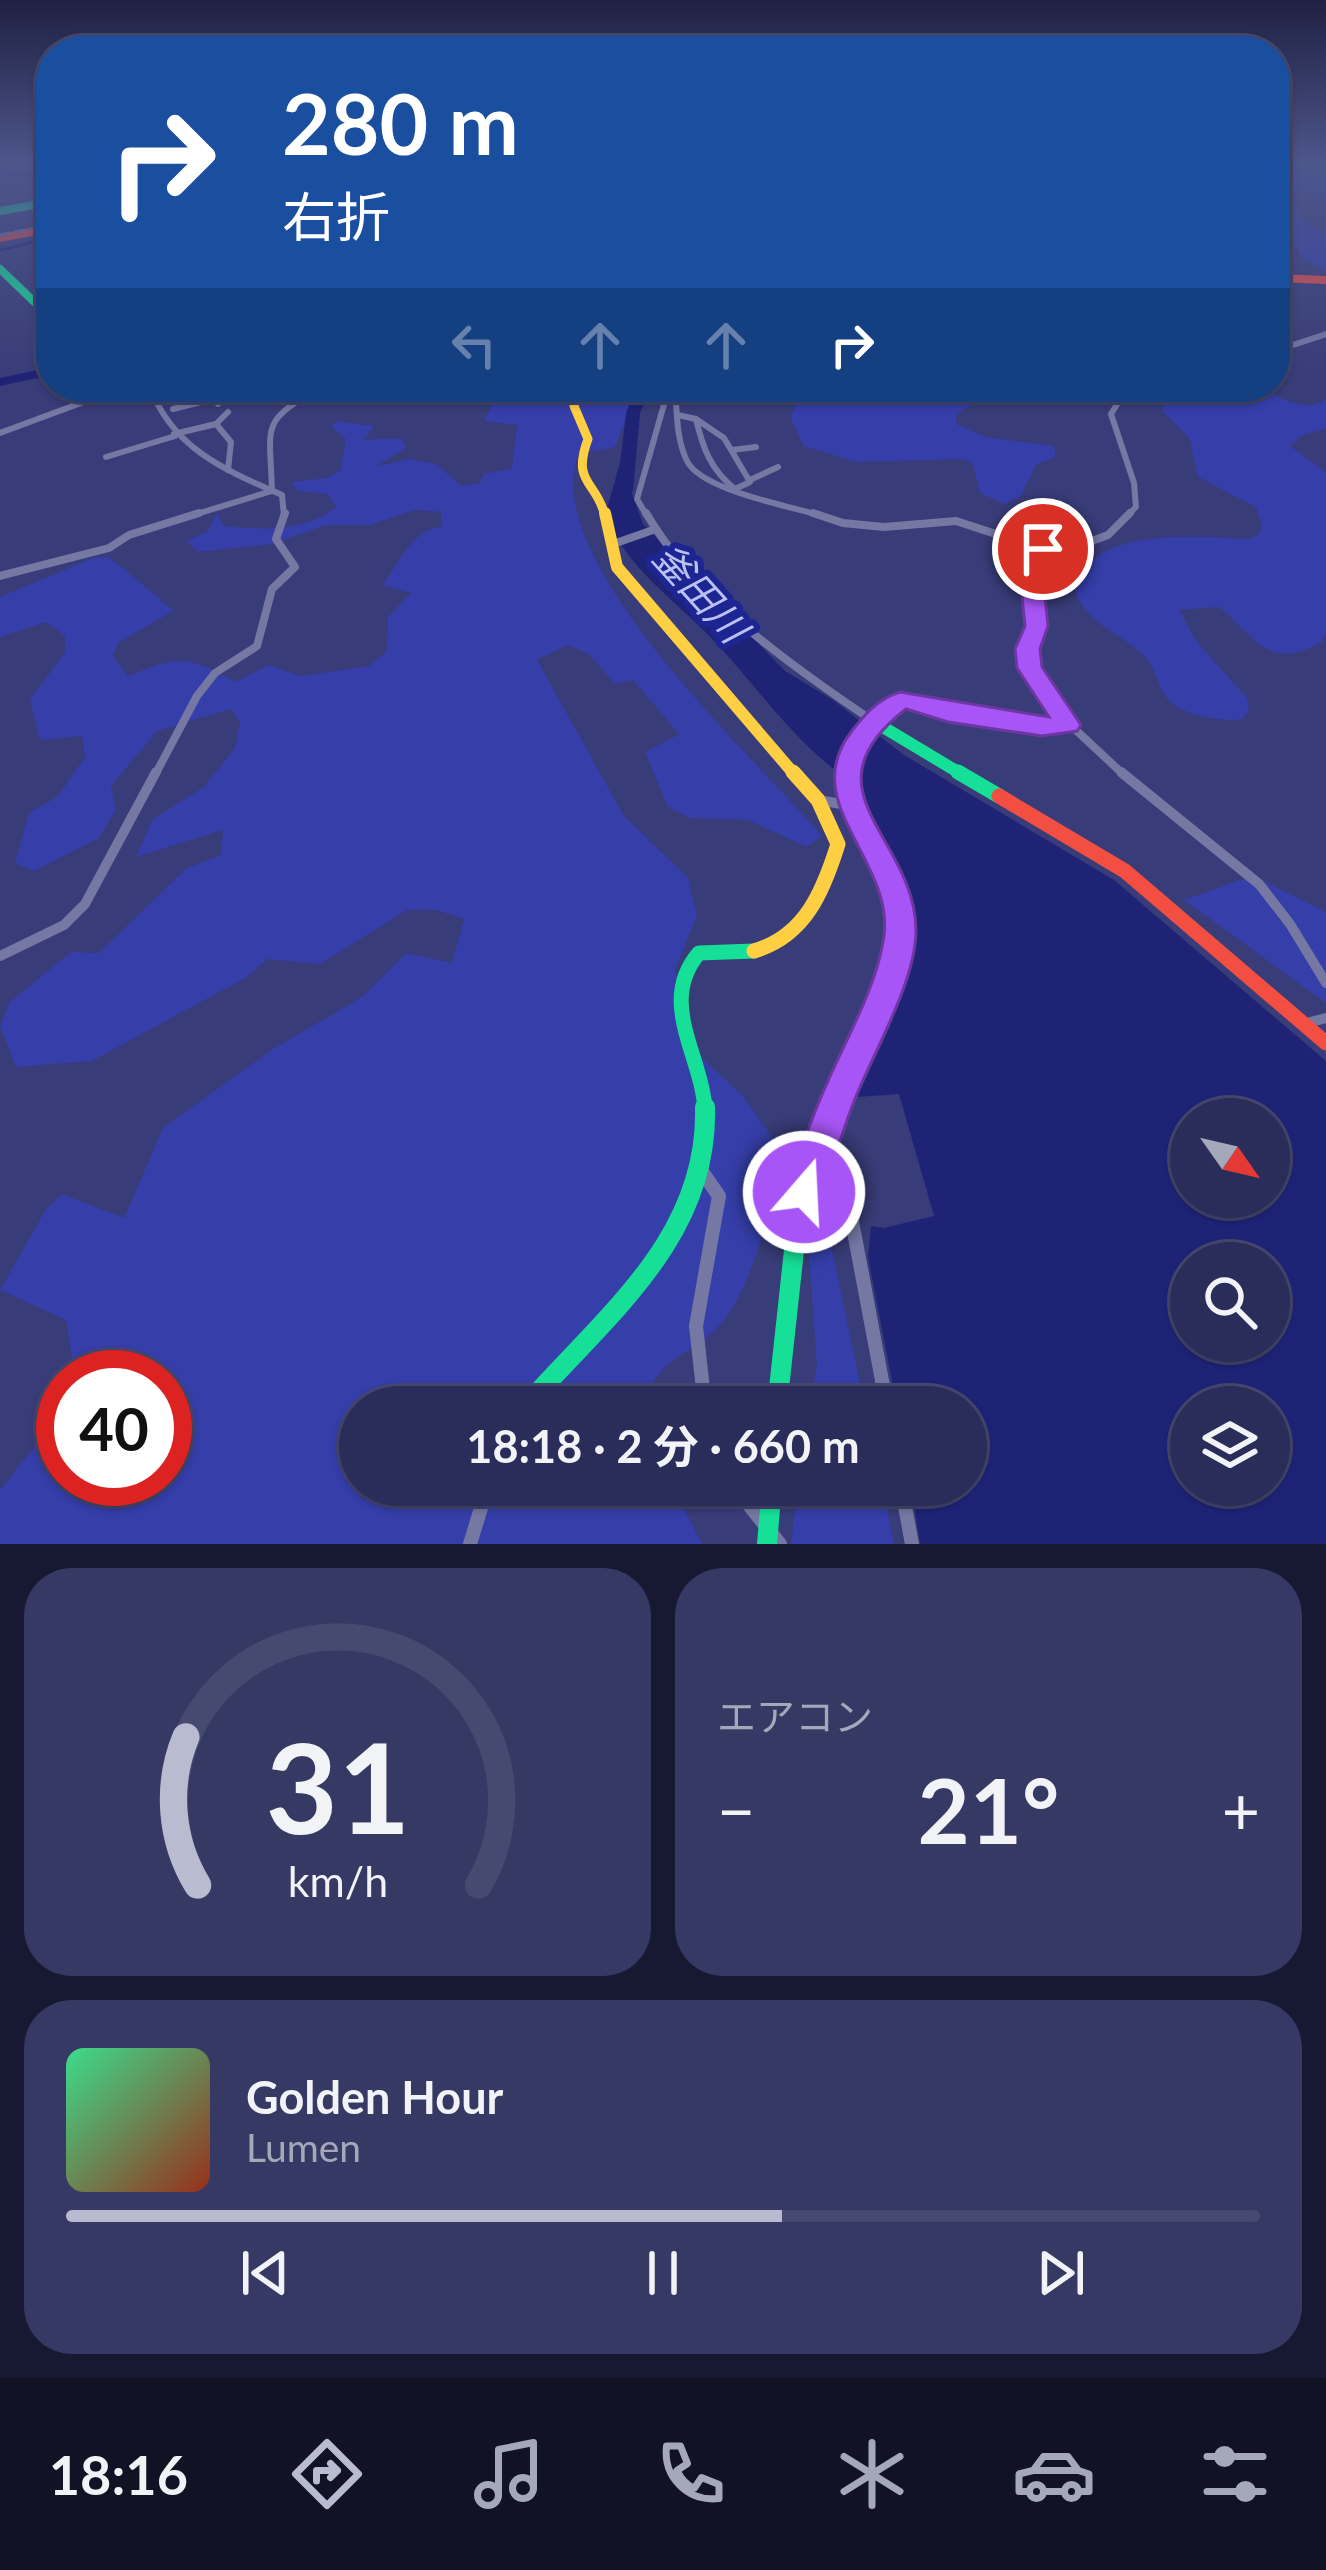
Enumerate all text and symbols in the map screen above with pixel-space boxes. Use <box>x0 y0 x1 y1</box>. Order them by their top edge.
text: 280 m <box>282 72 519 173</box>
icon: right <box>84 84 240 240</box>
text: 右折 <box>282 184 390 249</box>
icon: left <box>441 312 507 378</box>
icon: ahead <box>567 312 633 378</box>
icon: ahead <box>693 312 759 378</box>
icon: right <box>819 312 885 378</box>
pin <box>992 498 1094 600</box>
icon: arrive <box>1010 516 1076 582</box>
water label: 釜田川 <box>645 533 760 654</box>
north arrow <box>1170 1098 1290 1218</box>
map controls <box>1170 1098 1290 1506</box>
position arrow <box>741 1129 867 1255</box>
button: search <box>1170 1242 1290 1362</box>
speed limit sign: 40 <box>36 1350 192 1506</box>
button: layers <box>1170 1386 1290 1506</box>
text: 18:18 · 2 分 · 660 m <box>466 1419 860 1473</box>
text: エアコン <box>717 1693 873 1739</box>
text: 31 <box>265 1711 410 1861</box>
text: 21° <box>918 1755 1059 1863</box>
text: − <box>717 1770 755 1849</box>
text: + <box>1222 1770 1260 1849</box>
text: km/h <box>287 1855 388 1906</box>
text: Golden Hour <box>246 2070 503 2124</box>
text: Lumen <box>246 2124 361 2170</box>
icon: previous <box>232 2240 298 2306</box>
icon: pause <box>630 2240 696 2306</box>
icon: next <box>1028 2240 1094 2306</box>
icon: directions <box>285 2432 369 2516</box>
icon: music <box>467 2432 551 2516</box>
icon: phone <box>649 2432 733 2516</box>
icon: climate <box>830 2432 914 2516</box>
icon: car <box>1012 2432 1096 2516</box>
icon: filters <box>1193 2432 1277 2516</box>
text: 18:16 <box>49 2442 188 2507</box>

